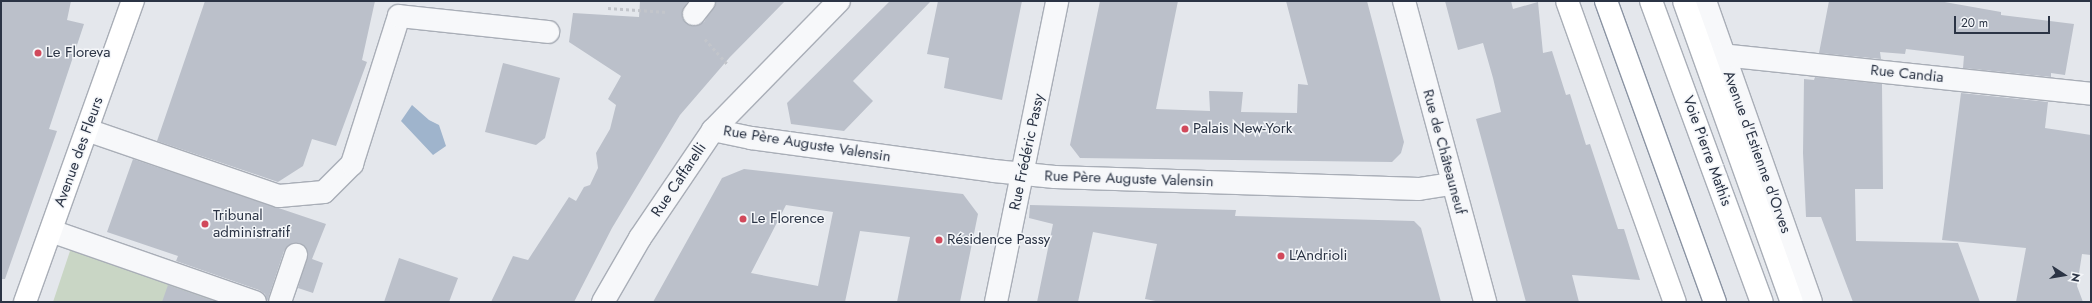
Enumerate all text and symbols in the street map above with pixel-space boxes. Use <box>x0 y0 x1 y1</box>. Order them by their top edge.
scale bar <box>1956 8 2052 34</box>
text: 20 m <box>1961 14 1988 32</box>
place label: Le Floreva <box>46 44 110 62</box>
marker: Le Floreva <box>33 48 43 58</box>
street label: Rue Candia <box>1869 61 1945 87</box>
street label: Avenue d'Estienne d'Orves <box>1719 68 1795 236</box>
street label: Rue de Châteauneuf <box>1419 87 1469 217</box>
street label: Rue Frédéric Passy <box>1006 92 1048 212</box>
street label: Voie Pierre Mathis <box>1679 93 1735 209</box>
street label: Avenue des Fleurs <box>51 95 107 209</box>
place label: Palais New-York <box>1193 120 1292 138</box>
street label: Rue Père Auguste Valensin <box>722 122 892 166</box>
marker: Palais New-York <box>1180 124 1190 134</box>
street label: Rue Caffarelli <box>648 140 710 220</box>
street label: Rue Père Auguste Valensin <box>1044 167 1214 191</box>
place label: Tribunal administratif <box>213 206 290 241</box>
place label: Le Florence <box>751 210 825 228</box>
marker: Le Florence <box>738 214 748 224</box>
marker: Tribunal administratif <box>200 219 210 229</box>
place label: Résidence Passy <box>947 231 1050 249</box>
marker: Résidence Passy <box>934 235 944 245</box>
place label: L'Andrioli <box>1289 247 1347 265</box>
marker: L'Andrioli <box>1276 251 1286 261</box>
north arrow <box>2044 255 2084 295</box>
text: N <box>2067 272 2084 283</box>

